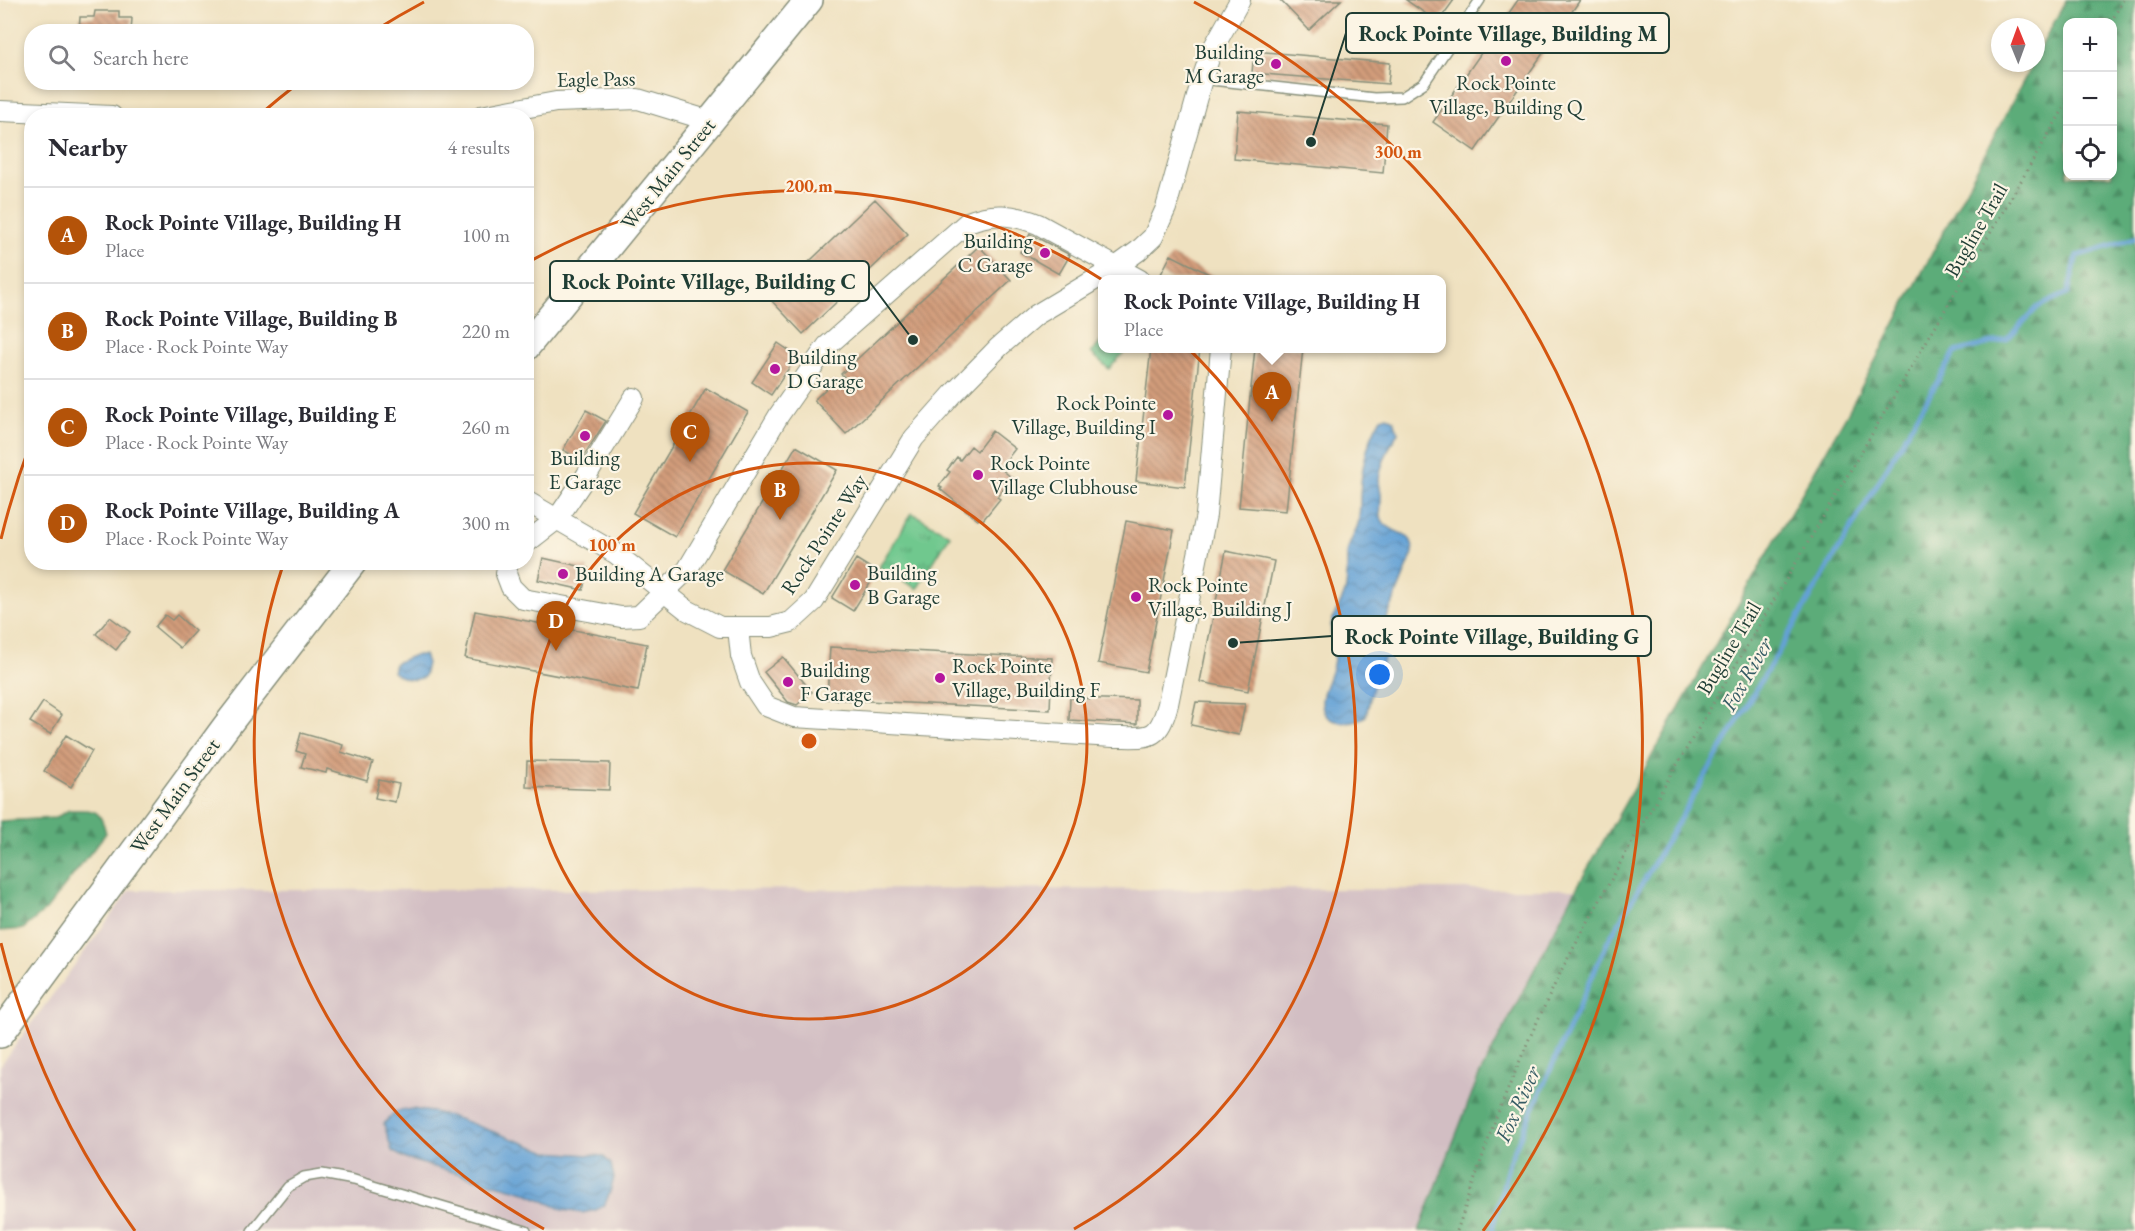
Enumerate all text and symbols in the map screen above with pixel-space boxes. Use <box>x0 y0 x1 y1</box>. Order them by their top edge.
callout: Rock Pointe Village, Building M <box>1346 13 1669 53</box>
north arrow <box>1991 18 2045 72</box>
map controls <box>2063 18 2117 180</box>
button: + <box>2063 18 2117 72</box>
text: Rock Pointe Village, Building M <box>1359 19 1657 48</box>
search box <box>24 24 534 90</box>
place label: Building M Garage <box>1184 38 1265 89</box>
icon: search <box>45 41 78 74</box>
text: Search here <box>93 43 188 72</box>
marker: Rock Pointe Village, Building Q <box>1499 54 1513 68</box>
marker: Building M Garage <box>1269 57 1283 71</box>
street label: Eagle Pass <box>556 64 636 93</box>
place label: Rock Pointe Village, Building Q <box>1429 69 1586 121</box>
button: − <box>2063 72 2117 126</box>
street label: West Main Street <box>614 112 721 235</box>
button: locate <box>2063 126 2117 180</box>
text: Nearby <box>48 130 128 164</box>
text: 4 results <box>447 134 510 160</box>
text: 300 m <box>1374 140 1422 163</box>
text: 200 m <box>785 174 833 197</box>
street label: Bugline Trail <box>1938 178 2013 281</box>
text: Rock Pointe Village, Building H <box>105 208 401 237</box>
text: A <box>60 222 75 248</box>
text: 100 m <box>462 222 510 248</box>
place label: Building C Garage <box>957 227 1034 278</box>
text: Place <box>105 237 144 263</box>
marker: Building C Garage <box>1038 246 1052 260</box>
callout: Rock Pointe Village, Building C <box>550 261 869 301</box>
text: Rock Pointe Village, Building C <box>562 267 856 296</box>
popup <box>1098 275 1446 353</box>
text: Rock Pointe Village, Building H <box>1124 287 1420 316</box>
text: Rock Pointe Village, Building B <box>105 304 397 333</box>
text: Place <box>1124 316 1163 342</box>
text: B <box>61 318 74 344</box>
text: 220 m <box>462 318 510 344</box>
text: Place · Rock Pointe Way <box>105 333 288 359</box>
place label: Building D Garage <box>787 343 863 394</box>
marker: Building D Garage <box>768 362 782 376</box>
pin: A <box>1252 372 1292 422</box>
place label: Rock Pointe Village, Building I <box>1011 389 1156 440</box>
text: Rock Pointe Village, Building E <box>105 400 396 429</box>
marker: Rock Pointe Village, Building I <box>1161 408 1175 422</box>
pin: C <box>670 412 710 462</box>
text: C <box>60 414 75 440</box>
text: 260 m <box>462 414 510 440</box>
text: Place · Rock Pointe Way <box>105 429 288 455</box>
marker: Building E Garage <box>578 429 592 443</box>
place label: Building E Garage <box>549 444 621 495</box>
place label: Rock Pointe Village Clubhouse <box>990 449 1138 500</box>
street label: Rock Pointe Way <box>775 468 873 599</box>
marker: Rock Pointe Village Clubhouse <box>971 468 985 482</box>
pin: B <box>760 470 800 520</box>
text: Rock Pointe Village, Building A <box>105 496 400 525</box>
text: D <box>60 510 75 536</box>
text: 300 m <box>462 510 510 536</box>
text: Place · Rock Pointe Way <box>105 525 288 551</box>
text: 100 m <box>588 533 636 556</box>
place label: Building B Garage <box>867 559 940 610</box>
place label: Building A Garage <box>575 560 724 587</box>
marker: Building A Garage <box>556 567 570 581</box>
place label: Rock Pointe Village, Building J <box>1148 571 1293 622</box>
marker: Building B Garage <box>848 578 862 592</box>
marker: Rock Pointe Village, Building J <box>1129 590 1143 604</box>
street label: Bugline Trail <box>1690 596 1767 699</box>
pin: D <box>536 602 576 651</box>
callout: Rock Pointe Village, Building G <box>1332 616 1651 656</box>
text: Rock Pointe Village, Building G <box>1345 622 1639 651</box>
water label: Fox River <box>1713 631 1780 717</box>
place label: Rock Pointe Village, Building F <box>952 652 1100 703</box>
place label: Building F Garage <box>800 656 871 707</box>
your location <box>1365 660 1394 689</box>
marker: Rock Pointe Village, Building F <box>933 671 947 685</box>
marker: Building F Garage <box>781 675 795 689</box>
centre of rings <box>799 731 819 751</box>
street label: West Main Street <box>124 732 226 859</box>
water label: Fox River <box>1488 1060 1548 1148</box>

